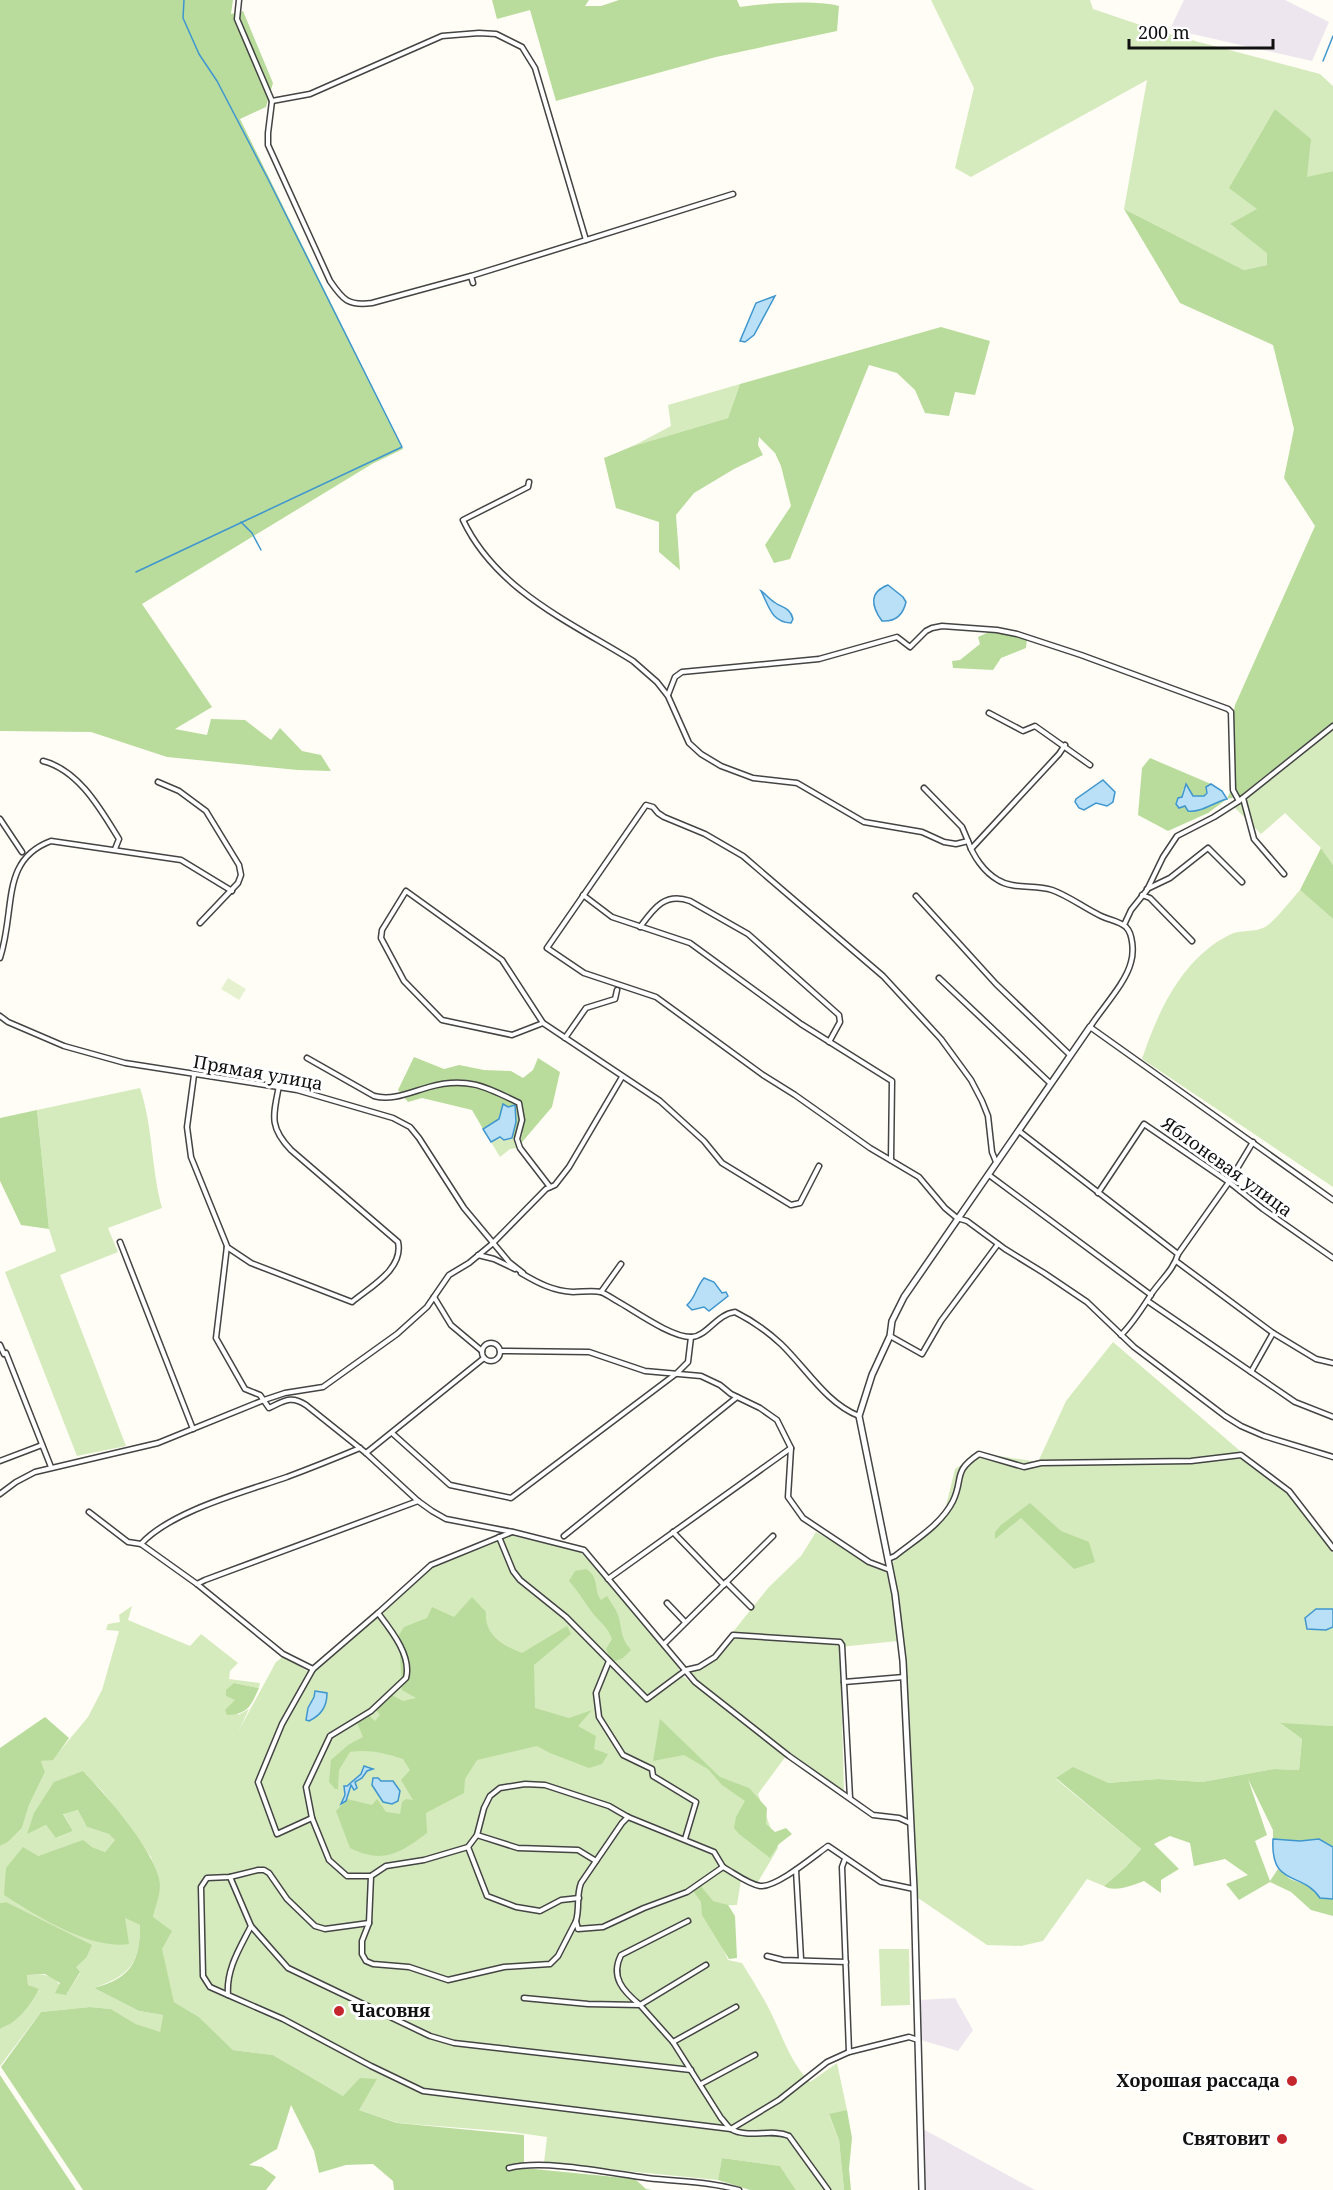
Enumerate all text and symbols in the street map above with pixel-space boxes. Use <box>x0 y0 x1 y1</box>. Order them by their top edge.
scale bar <box>1129 12 1273 50</box>
text: 200 m <box>1138 20 1190 44</box>
street label: Прямая улица <box>191 1049 325 1095</box>
street label: Яблоневая улица <box>1157 1110 1298 1222</box>
place label: Часовня <box>351 1998 430 2022</box>
marker: Часовня <box>332 2004 346 2018</box>
place label: Хорошая рассада <box>1116 2068 1280 2092</box>
marker: Хорошая рассада <box>1285 2074 1299 2088</box>
place label: Святовит <box>1182 2126 1270 2150</box>
marker: Святовит <box>1275 2132 1289 2146</box>

